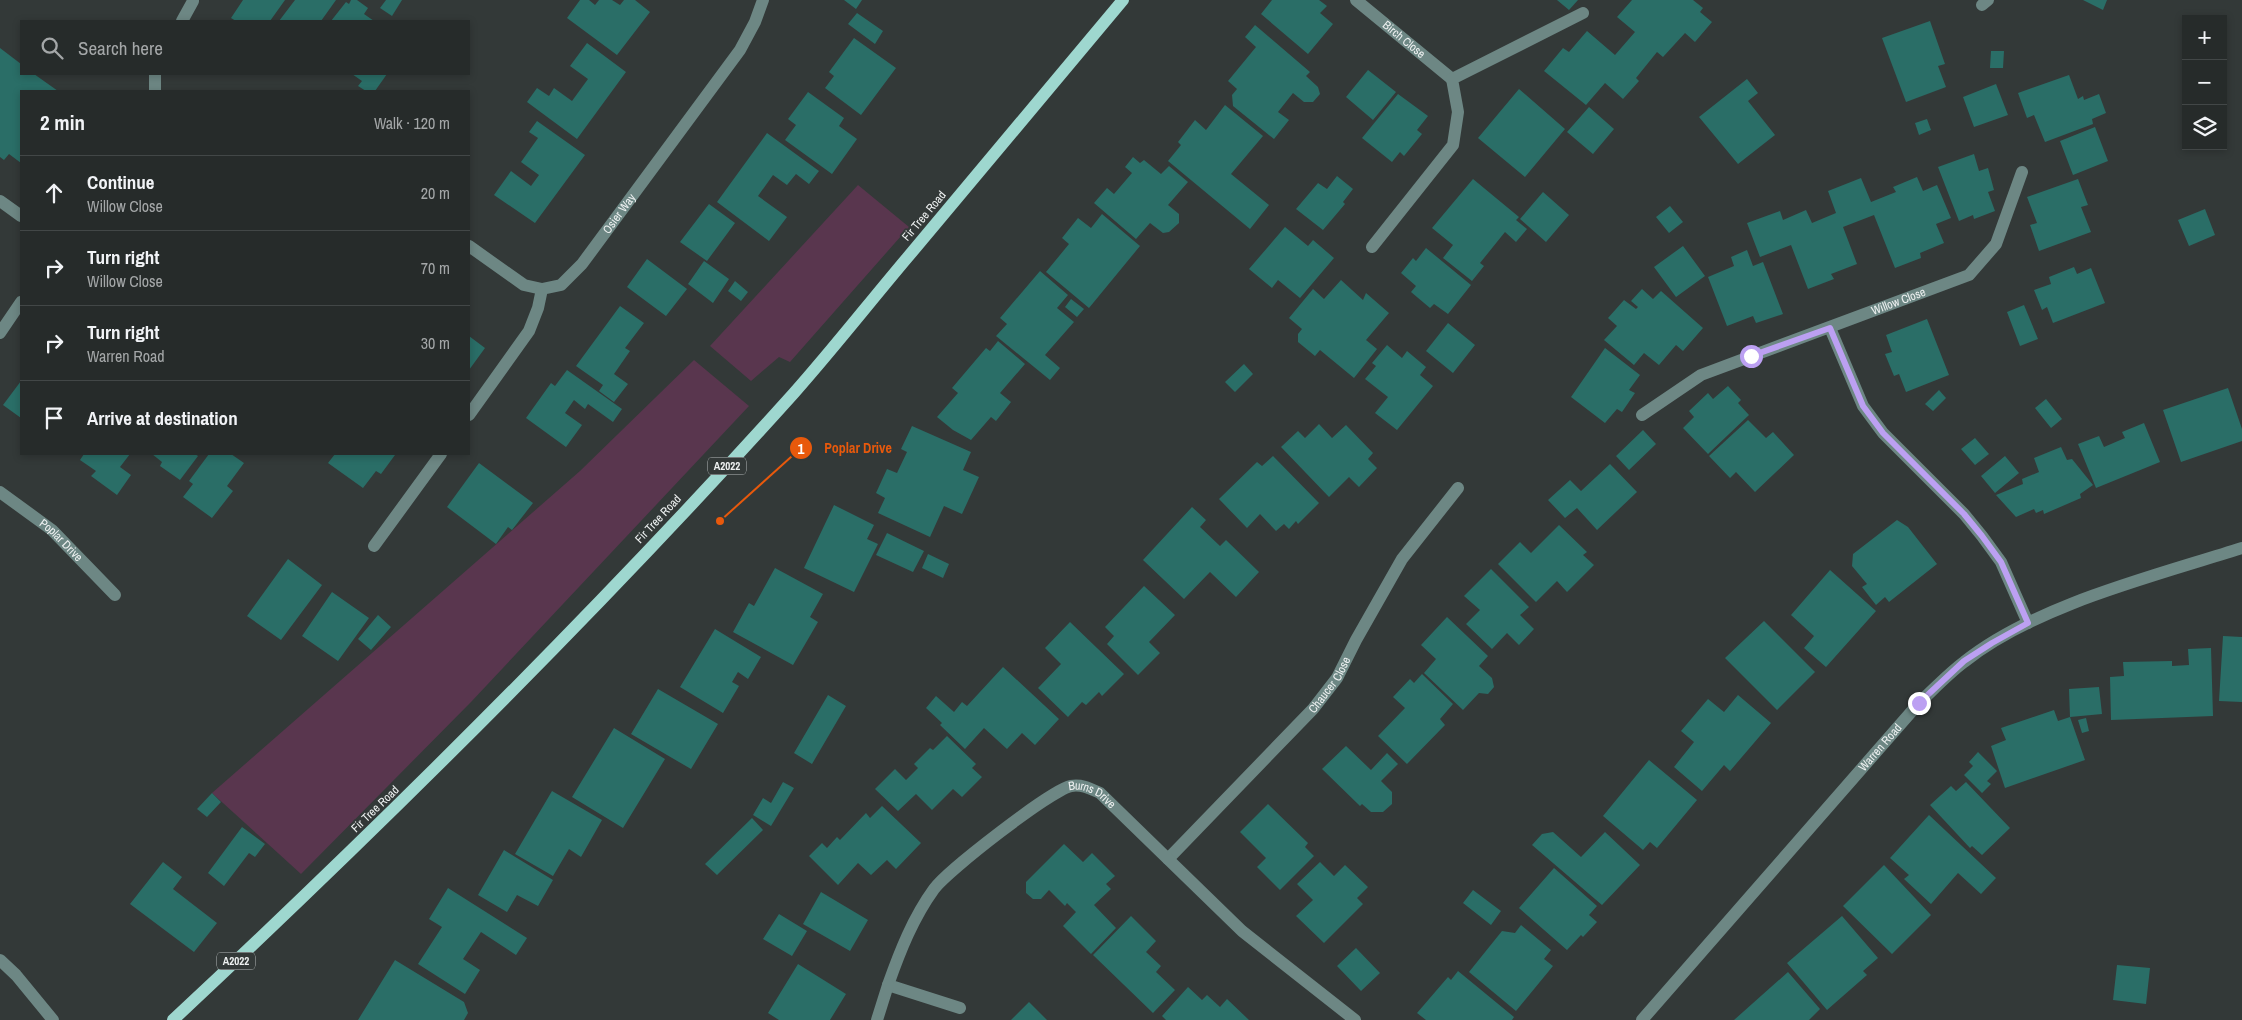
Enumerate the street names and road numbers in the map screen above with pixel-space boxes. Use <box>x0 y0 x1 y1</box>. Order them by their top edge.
street label: Birch Close <box>1379 17 1429 62</box>
street label: Fir Tree Road <box>898 188 950 244</box>
street label: Osier Way <box>599 190 639 237</box>
street label: Willow Close <box>1869 284 1928 319</box>
road number: A2022 <box>708 458 746 474</box>
street label: Fir Tree Road <box>631 491 685 547</box>
street label: Poplar Drive <box>36 515 86 565</box>
street label: Chaucer Close <box>1305 654 1354 716</box>
street label: Warren Road <box>1855 720 1905 775</box>
street label: Burns Drive <box>1067 777 1119 812</box>
street label: Fir Tree Road <box>348 782 402 836</box>
road number: A2022 <box>217 952 255 969</box>

